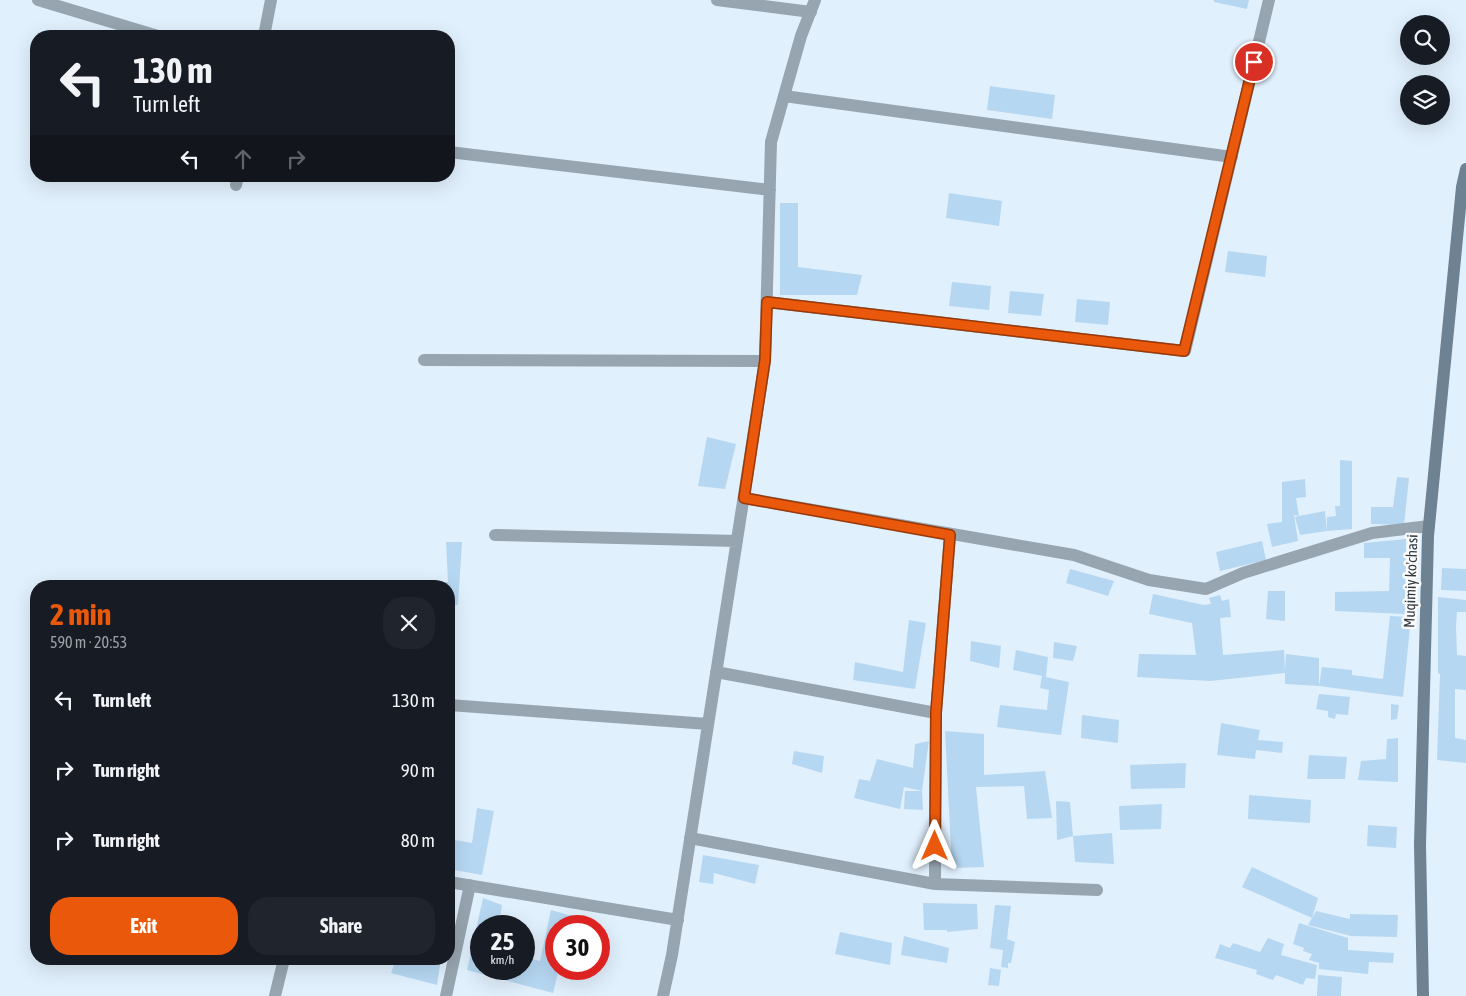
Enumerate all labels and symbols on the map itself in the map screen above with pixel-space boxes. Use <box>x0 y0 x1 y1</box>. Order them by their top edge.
pin <box>1233 41 1275 83</box>
street label: Muqimiy ko'chasi <box>1400 534 1421 628</box>
position arrow <box>908 819 960 871</box>
speed limit sign: 30 <box>545 915 610 980</box>

